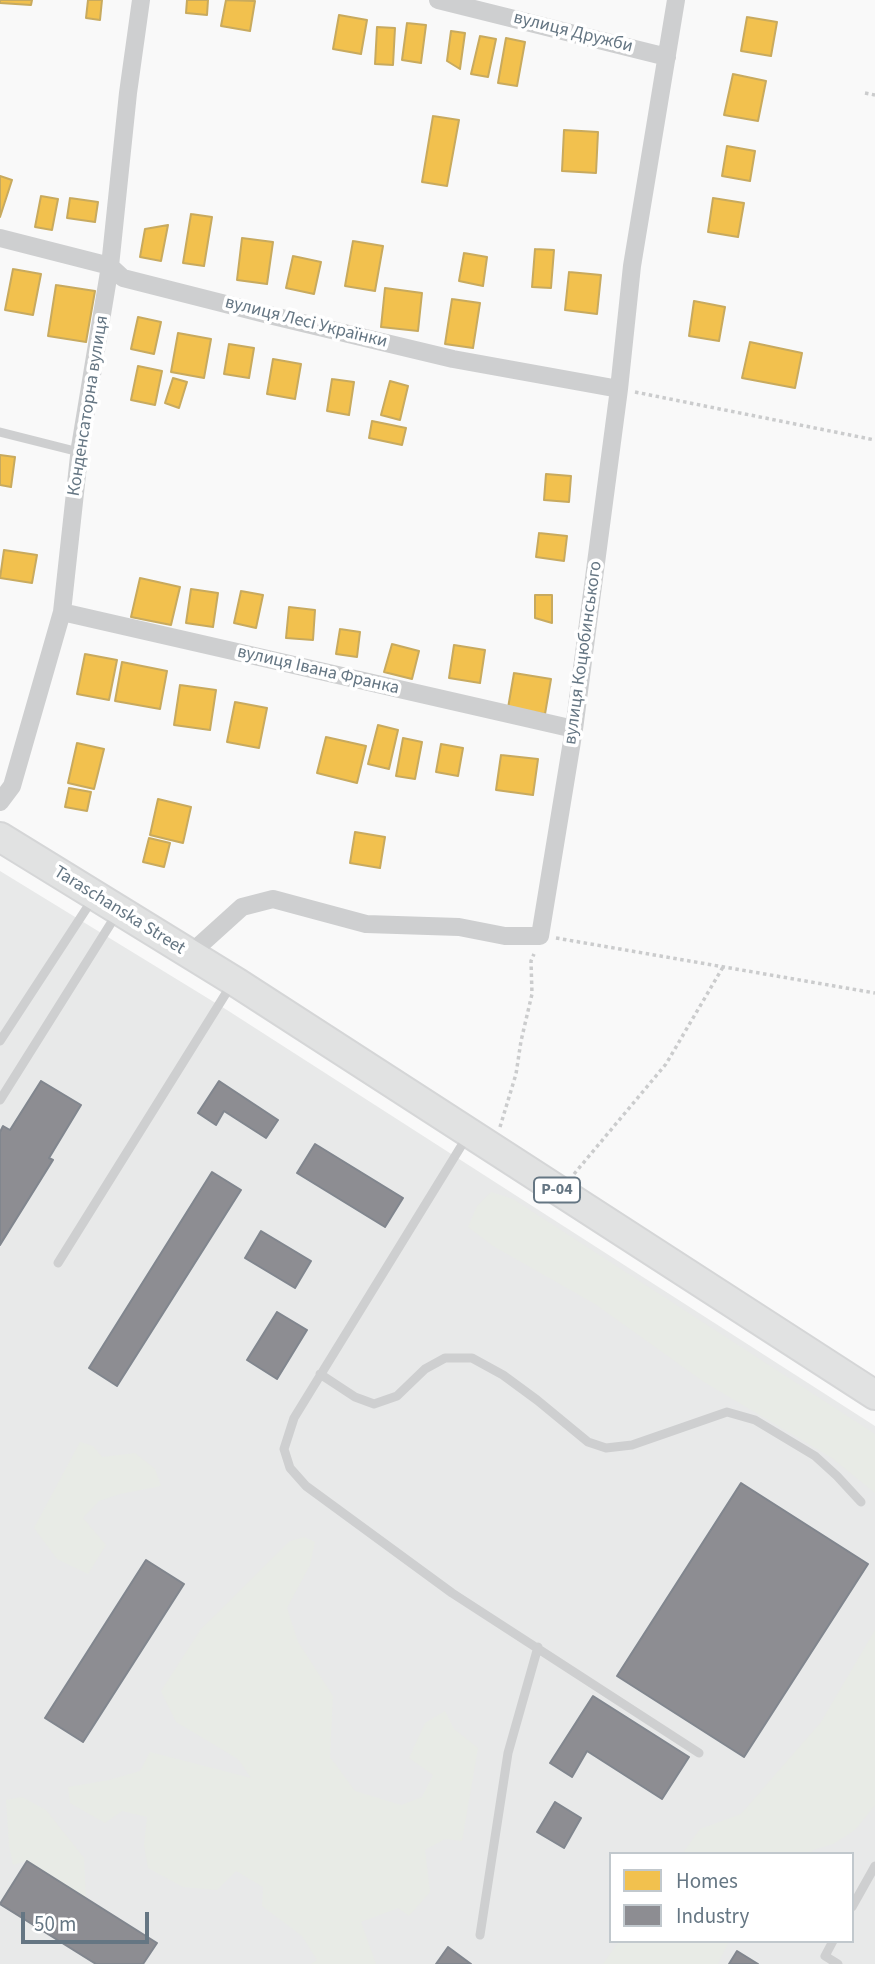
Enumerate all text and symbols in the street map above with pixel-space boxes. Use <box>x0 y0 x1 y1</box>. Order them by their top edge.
street label: вулиця Дружби <box>511 8 635 58</box>
street label: вулиця Лесі Українки <box>223 292 389 354</box>
street label: Конденсаторна вулиця <box>64 314 114 498</box>
street label: вулиця Коцюбинського <box>560 560 608 746</box>
street label: вулиця Івана Франка <box>235 642 401 700</box>
street label: Taraschanska Street <box>49 862 189 960</box>
road number: Р-04 <box>534 1178 580 1202</box>
legend <box>609 1852 854 1943</box>
text: Homes <box>676 1866 738 1896</box>
scale bar <box>24 1898 152 1942</box>
text: Industry <box>676 1901 749 1931</box>
text: 50 m <box>34 1909 76 1939</box>

